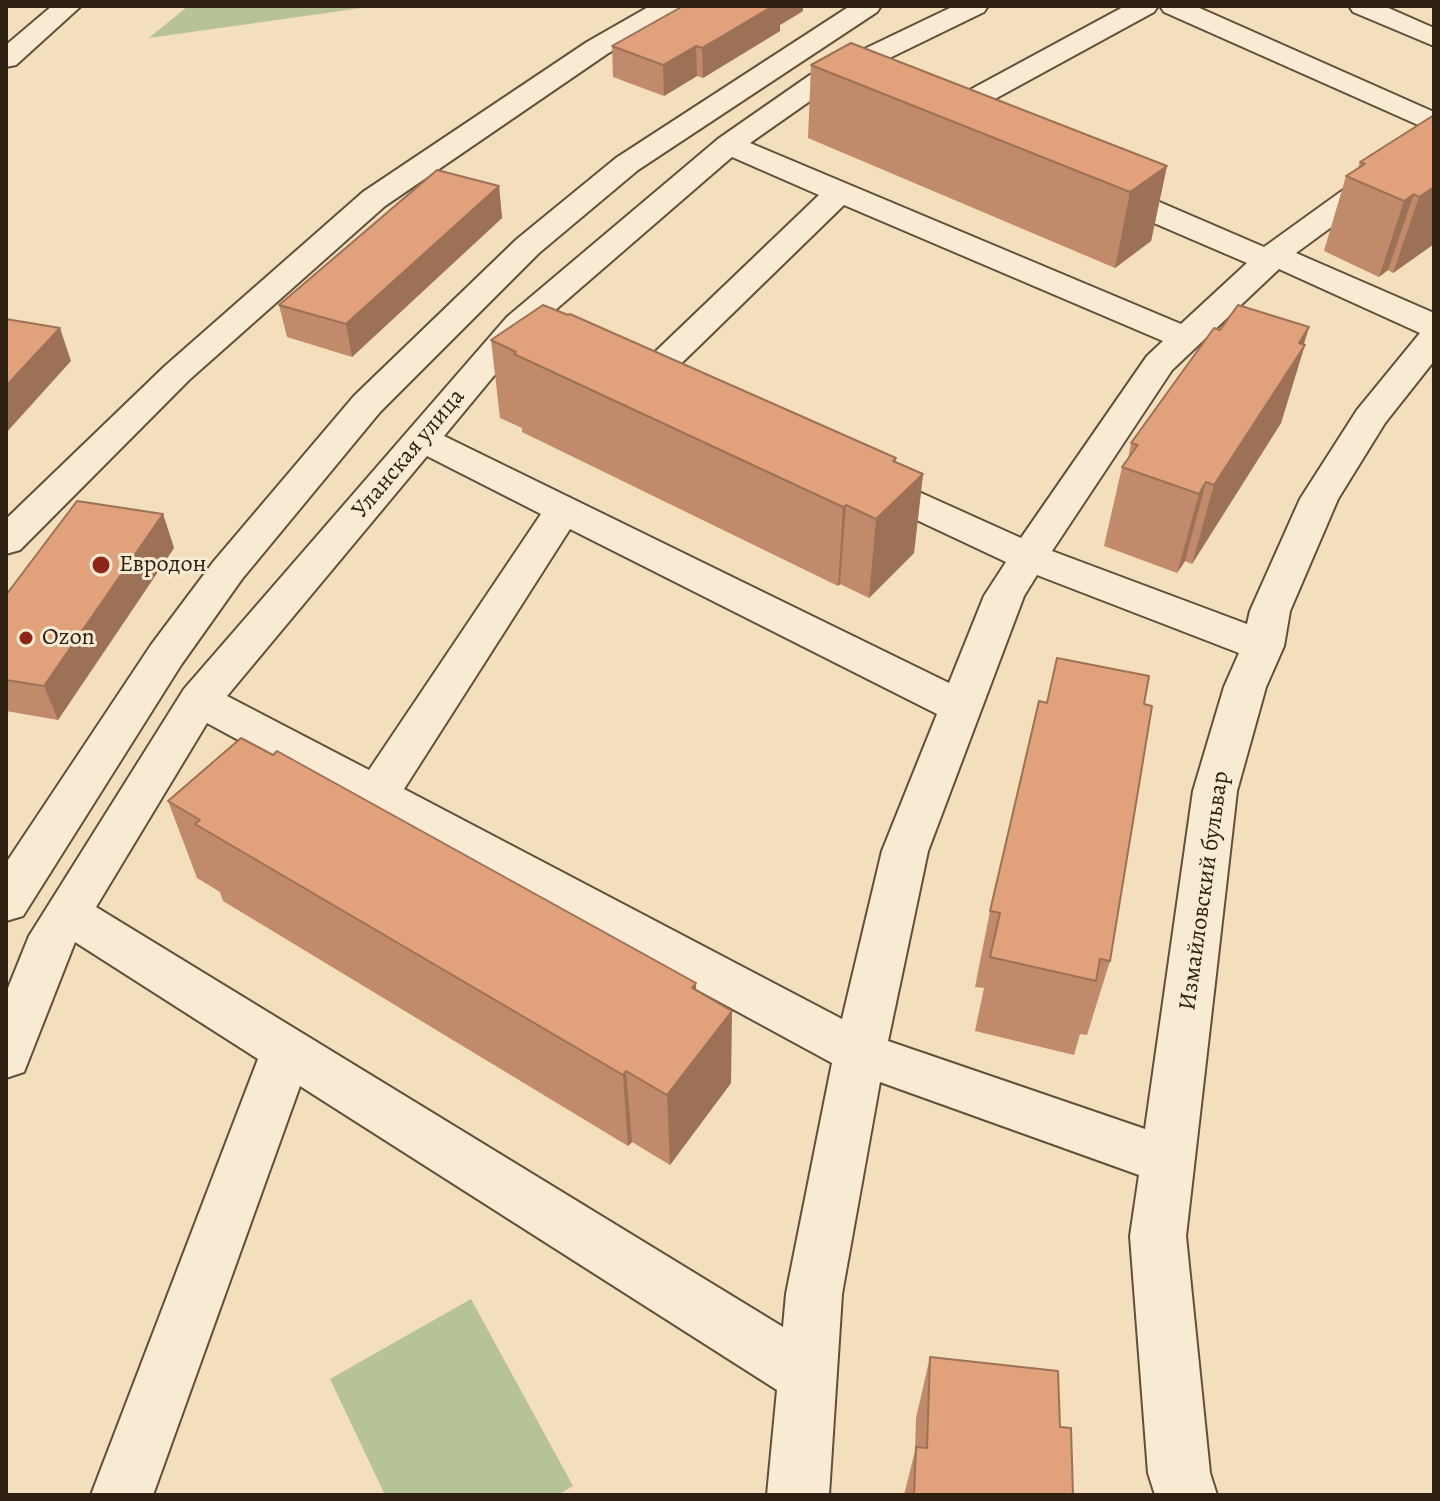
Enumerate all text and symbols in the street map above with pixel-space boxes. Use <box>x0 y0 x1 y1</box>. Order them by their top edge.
street label: Уланская улица <box>346 383 472 525</box>
place label: Евродон <box>119 551 207 579</box>
marker: Евродон <box>90 554 112 576</box>
place label: Ozon <box>42 624 95 652</box>
marker: Ozon <box>17 629 35 647</box>
street label: Измайловский бульвар <box>1174 769 1236 1013</box>

